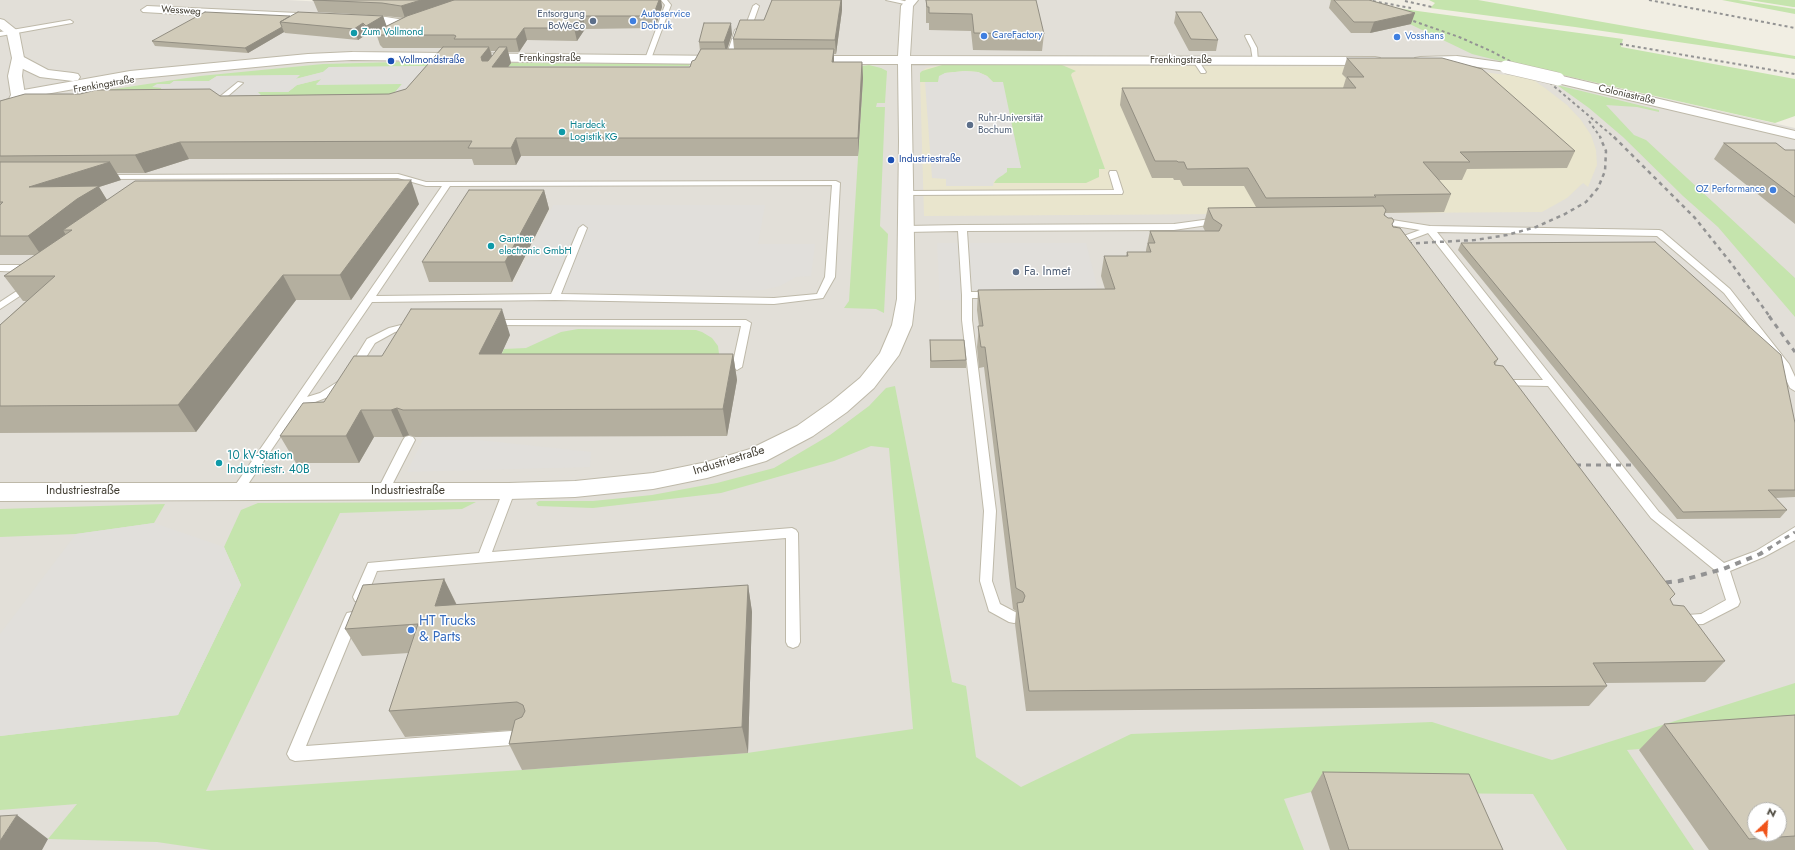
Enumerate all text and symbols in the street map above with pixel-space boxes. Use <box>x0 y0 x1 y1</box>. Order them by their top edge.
street label: Wessweg <box>161 4 201 18</box>
place label: Entsorgung BoWeCo <box>537 9 585 32</box>
place label: Autoservice Dobruk <box>641 9 690 32</box>
marker: Entsorgung BoWeCo <box>588 16 598 26</box>
marker: Autoservice Dobruk <box>628 16 638 26</box>
place label: Zum Vollmond <box>362 27 423 39</box>
marker: Zum Vollmond <box>349 28 359 38</box>
place label: CareFactory <box>992 30 1042 42</box>
marker: CareFactory <box>979 31 989 41</box>
place label: Vosshans <box>1405 31 1444 43</box>
marker: Vosshans <box>1392 32 1402 42</box>
street label: Frenkingstraße <box>519 53 581 65</box>
place label: Vollmondstraße <box>399 55 465 67</box>
street label: Frenkingstraße <box>1150 55 1212 67</box>
marker: Vollmondstraße <box>386 56 396 66</box>
street label: Frenkingstraße <box>72 74 136 96</box>
street label: Coloniastraße <box>1597 83 1657 107</box>
place label: Ruhr-Universität Bochum <box>978 113 1043 136</box>
place label: Hardeck Logistik KG <box>570 120 618 144</box>
marker: Ruhr-Universität Bochum <box>965 120 975 130</box>
marker: Hardeck Logistik KG <box>557 127 567 137</box>
place label: Industriestraße <box>899 154 961 166</box>
marker: Industriestraße <box>886 155 896 165</box>
place label: OZ Performance <box>1696 184 1765 196</box>
marker: OZ Performance <box>1768 185 1778 195</box>
place label: Gantner electronic GmbH <box>499 234 572 258</box>
marker: Gantner electronic GmbH <box>486 241 496 251</box>
place label: Fa. Inmet <box>1024 265 1070 279</box>
marker: Fa. Inmet <box>1011 267 1021 277</box>
street label: Industriestraße <box>691 443 767 479</box>
place label: 10 kV-Station Industriestr. 40B <box>227 449 310 477</box>
marker: 10 kV-Station Industriestr. 40B <box>214 458 224 468</box>
street label: Industriestraße <box>46 484 120 498</box>
street label: Industriestraße <box>371 484 445 498</box>
place label: HT Trucks & Parts <box>419 614 476 646</box>
marker: HT Trucks & Parts <box>406 625 416 635</box>
north arrow <box>1747 802 1787 842</box>
text: N <box>1764 803 1779 821</box>

